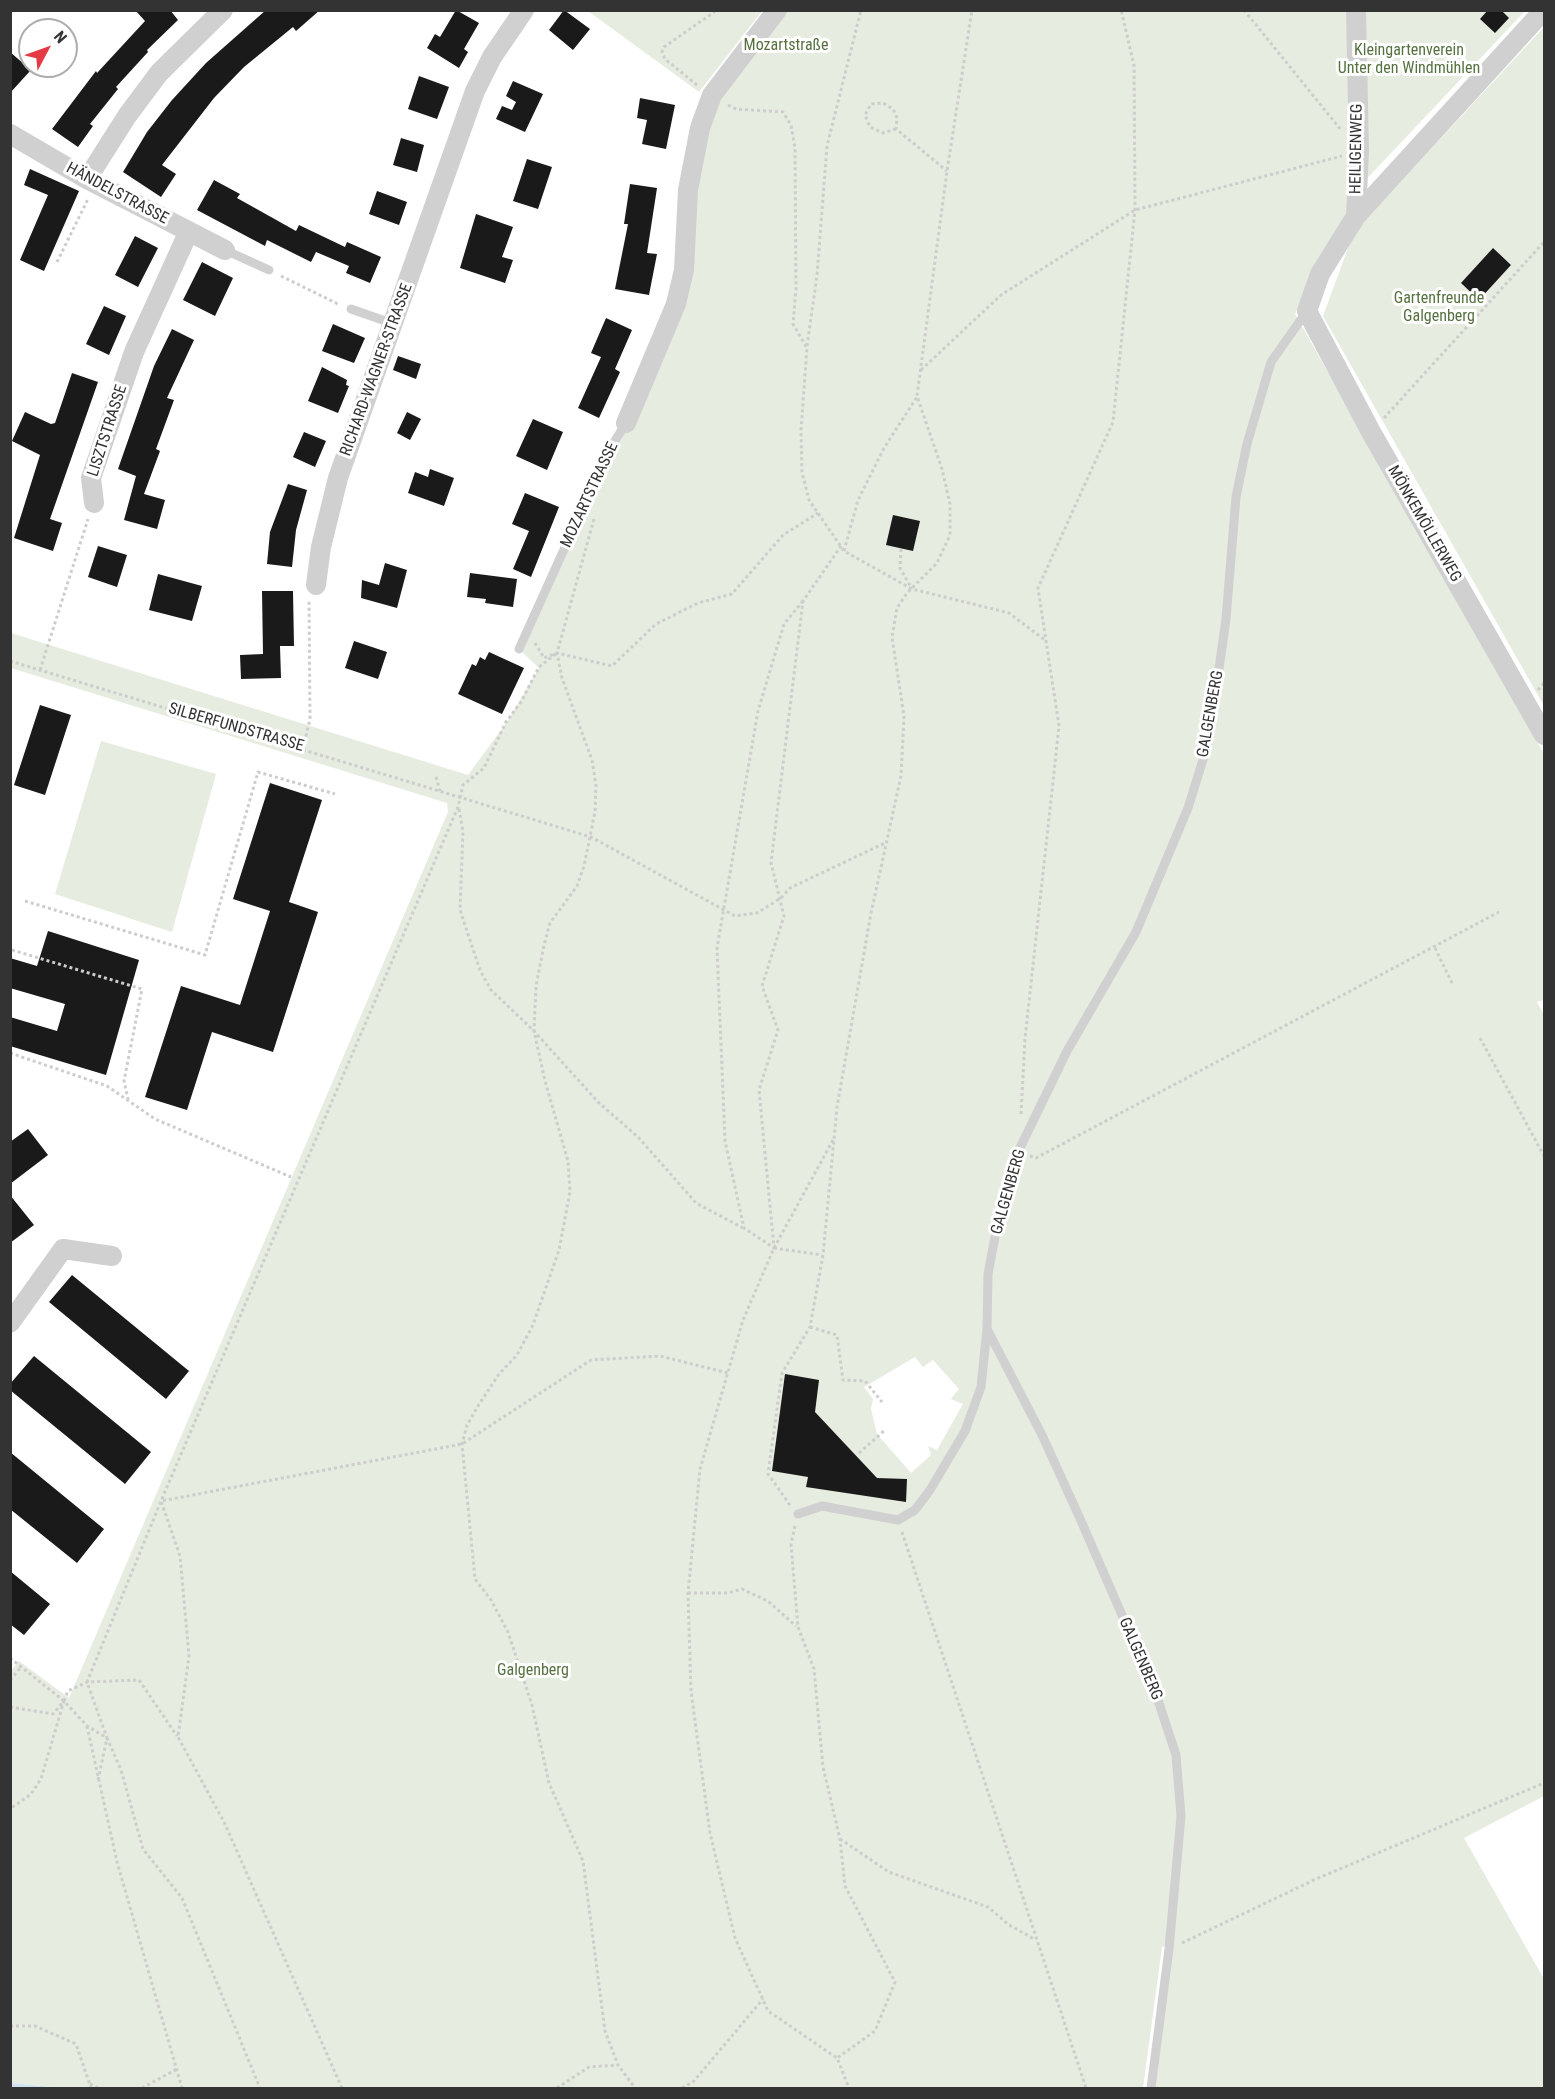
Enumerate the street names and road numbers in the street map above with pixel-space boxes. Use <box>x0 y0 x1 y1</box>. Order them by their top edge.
street label: HEILIGENWEG <box>1347 104 1367 194</box>
street label: HÄNDELSTRASSE <box>63 159 171 229</box>
street label: RICHARD-WAGNER-STRASSE <box>337 281 417 459</box>
street label: LISZTSTRASSE <box>84 383 132 479</box>
street label: MOZARTSTRASSE <box>557 439 623 551</box>
street label: MÖNKEMÖLLERWEG <box>1383 462 1465 586</box>
street label: GALGENBERG <box>1194 669 1228 759</box>
street label: SILBERFUNDSTRASSE <box>166 700 306 756</box>
street label: GALGENBERG <box>988 1147 1030 1237</box>
street label: GALGENBERG <box>1114 1615 1166 1703</box>

